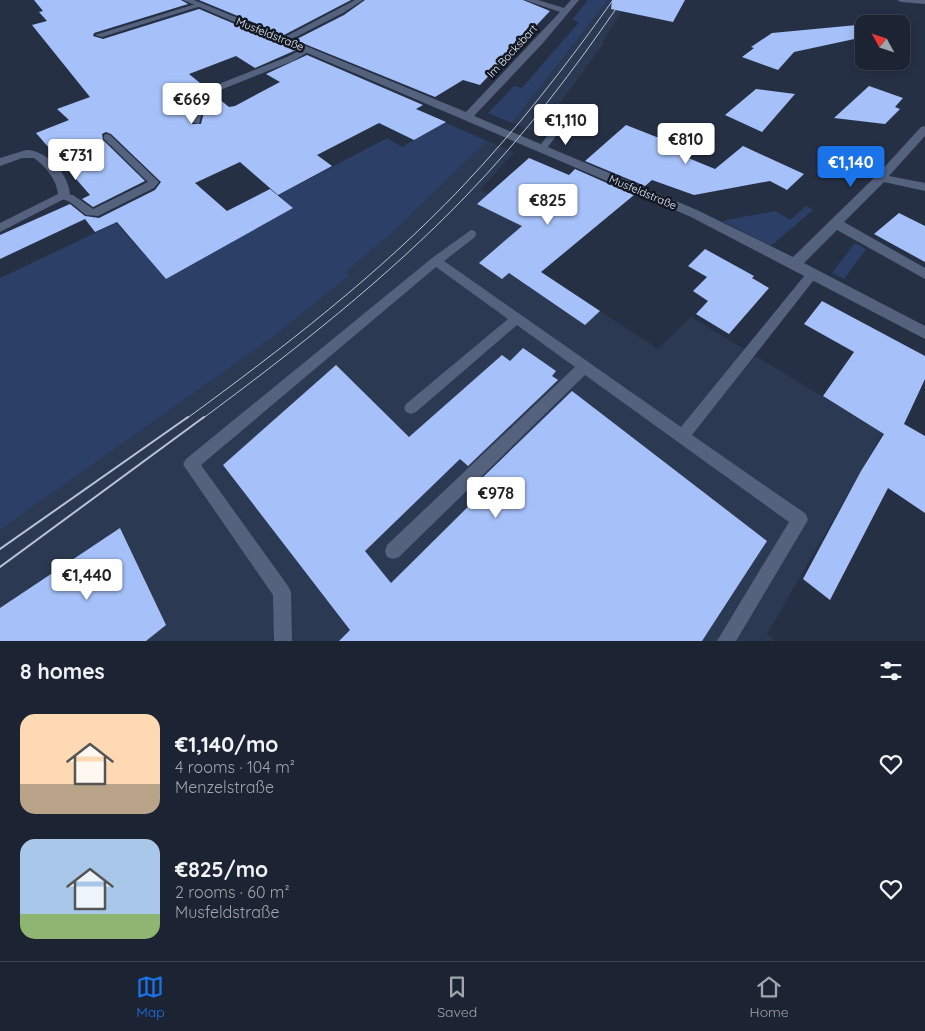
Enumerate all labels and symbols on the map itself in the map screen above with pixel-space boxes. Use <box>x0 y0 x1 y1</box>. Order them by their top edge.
street label: Musfeldstraße <box>234 14 306 54</box>
north arrow <box>855 15 910 70</box>
street label: Im Bocksbart <box>484 21 540 80</box>
pin: €669 <box>162 82 222 125</box>
pin: €1,110 <box>525 104 607 146</box>
pin: €810 <box>656 122 716 165</box>
pin: €731 <box>46 138 106 181</box>
pin: €1,140 <box>810 146 892 188</box>
street label: Musfeldstraße <box>607 172 679 212</box>
pin: €825 <box>518 184 578 226</box>
pin: €978 <box>466 476 526 519</box>
pin: €1,440 <box>46 558 128 601</box>

